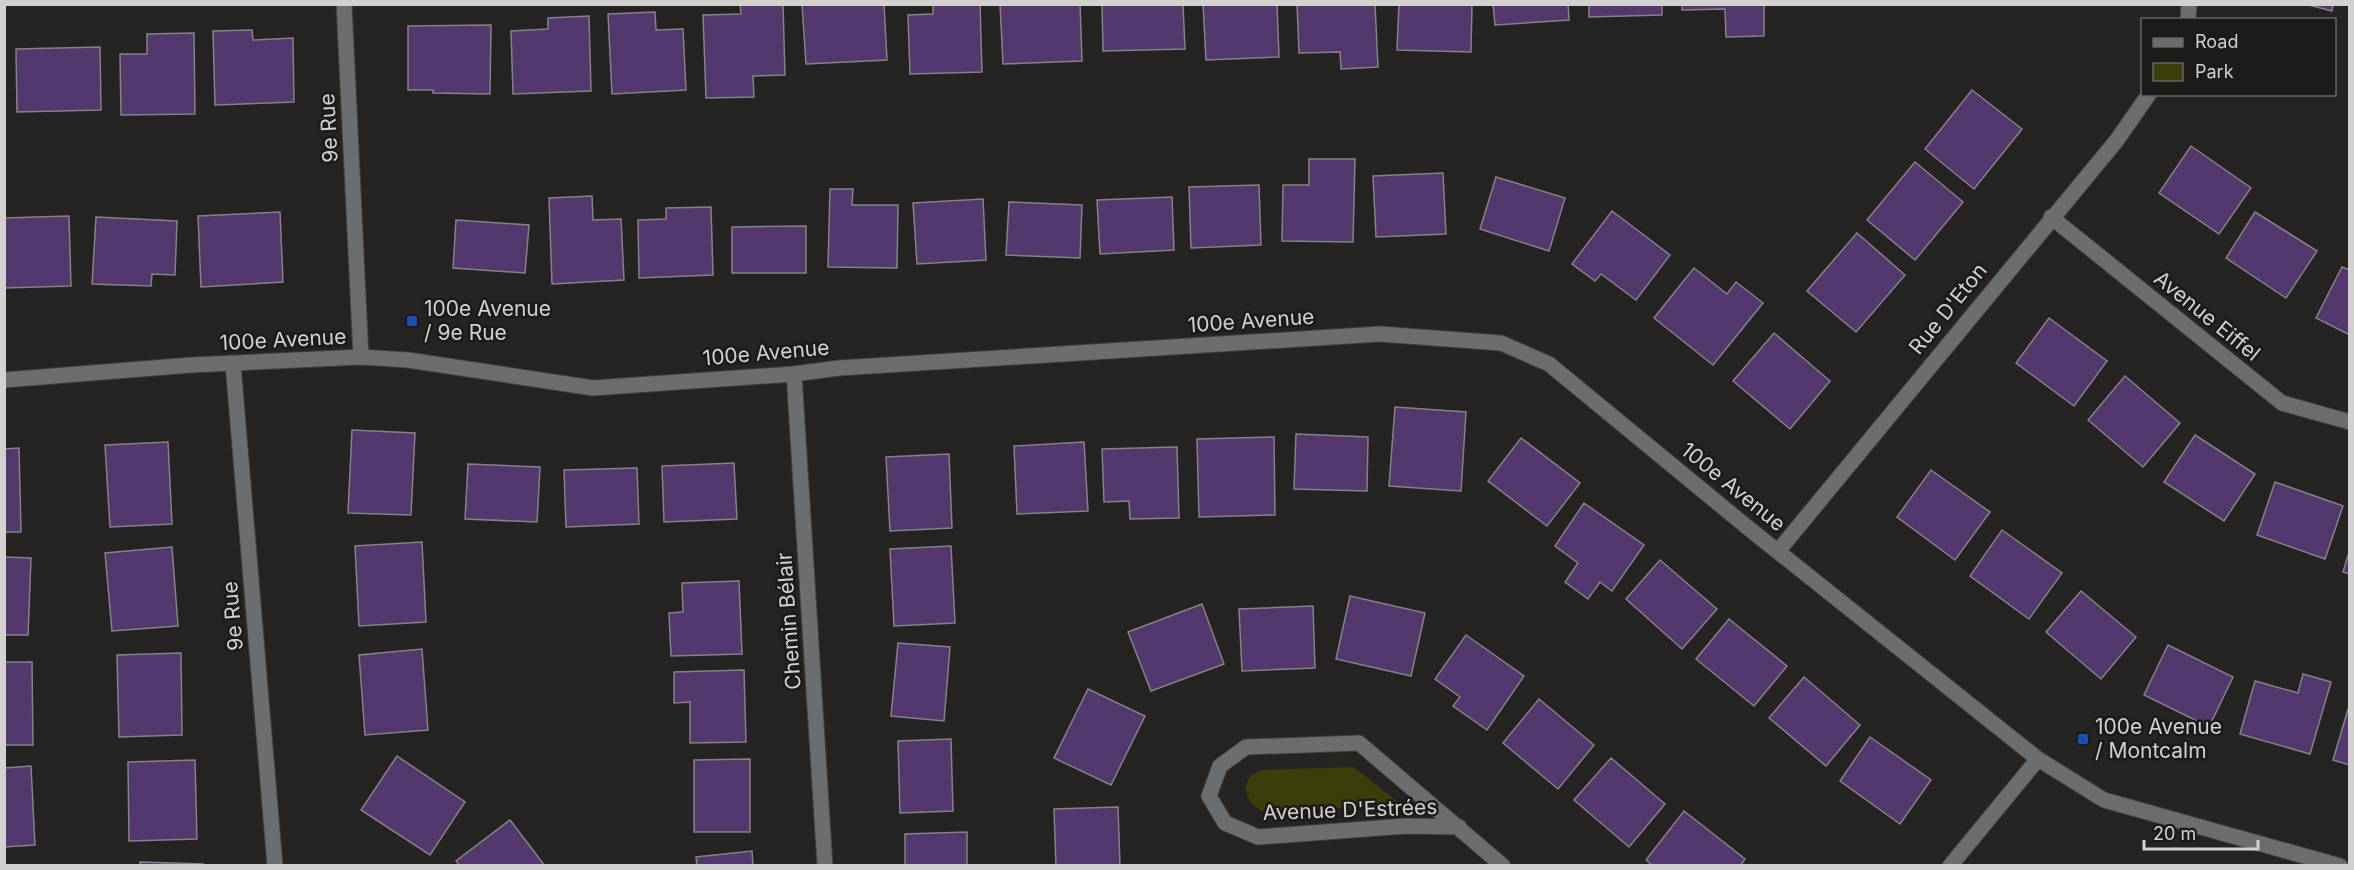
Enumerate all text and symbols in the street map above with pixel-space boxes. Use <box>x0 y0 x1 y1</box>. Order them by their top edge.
legend <box>2141 18 2336 96</box>
text: Road <box>2195 31 2238 52</box>
text: Park <box>2195 61 2234 82</box>
street label: 9e Rue <box>314 93 343 163</box>
street label: Rue D'Eton <box>1903 258 1992 359</box>
street label: Avenue Eiffel <box>2149 265 2265 366</box>
place label: 100e Avenue / 9e Rue <box>424 296 551 345</box>
street label: 100e Avenue <box>1187 304 1315 337</box>
marker: 100e Avenue / 9e Rue <box>405 314 419 328</box>
street label: 100e Avenue <box>219 324 347 355</box>
street label: 100e Avenue <box>702 335 830 370</box>
street label: 100e Avenue <box>1676 437 1791 536</box>
street label: Chemin Bélair <box>771 551 806 691</box>
street label: 9e Rue <box>217 580 248 652</box>
place label: 100e Avenue / Montcalm <box>2095 714 2222 763</box>
marker: 100e Avenue / Montcalm <box>2076 732 2090 746</box>
street label: Avenue D'Estrées <box>1262 794 1438 825</box>
scale bar <box>2144 813 2258 851</box>
text: 20 m <box>2153 823 2196 844</box>

